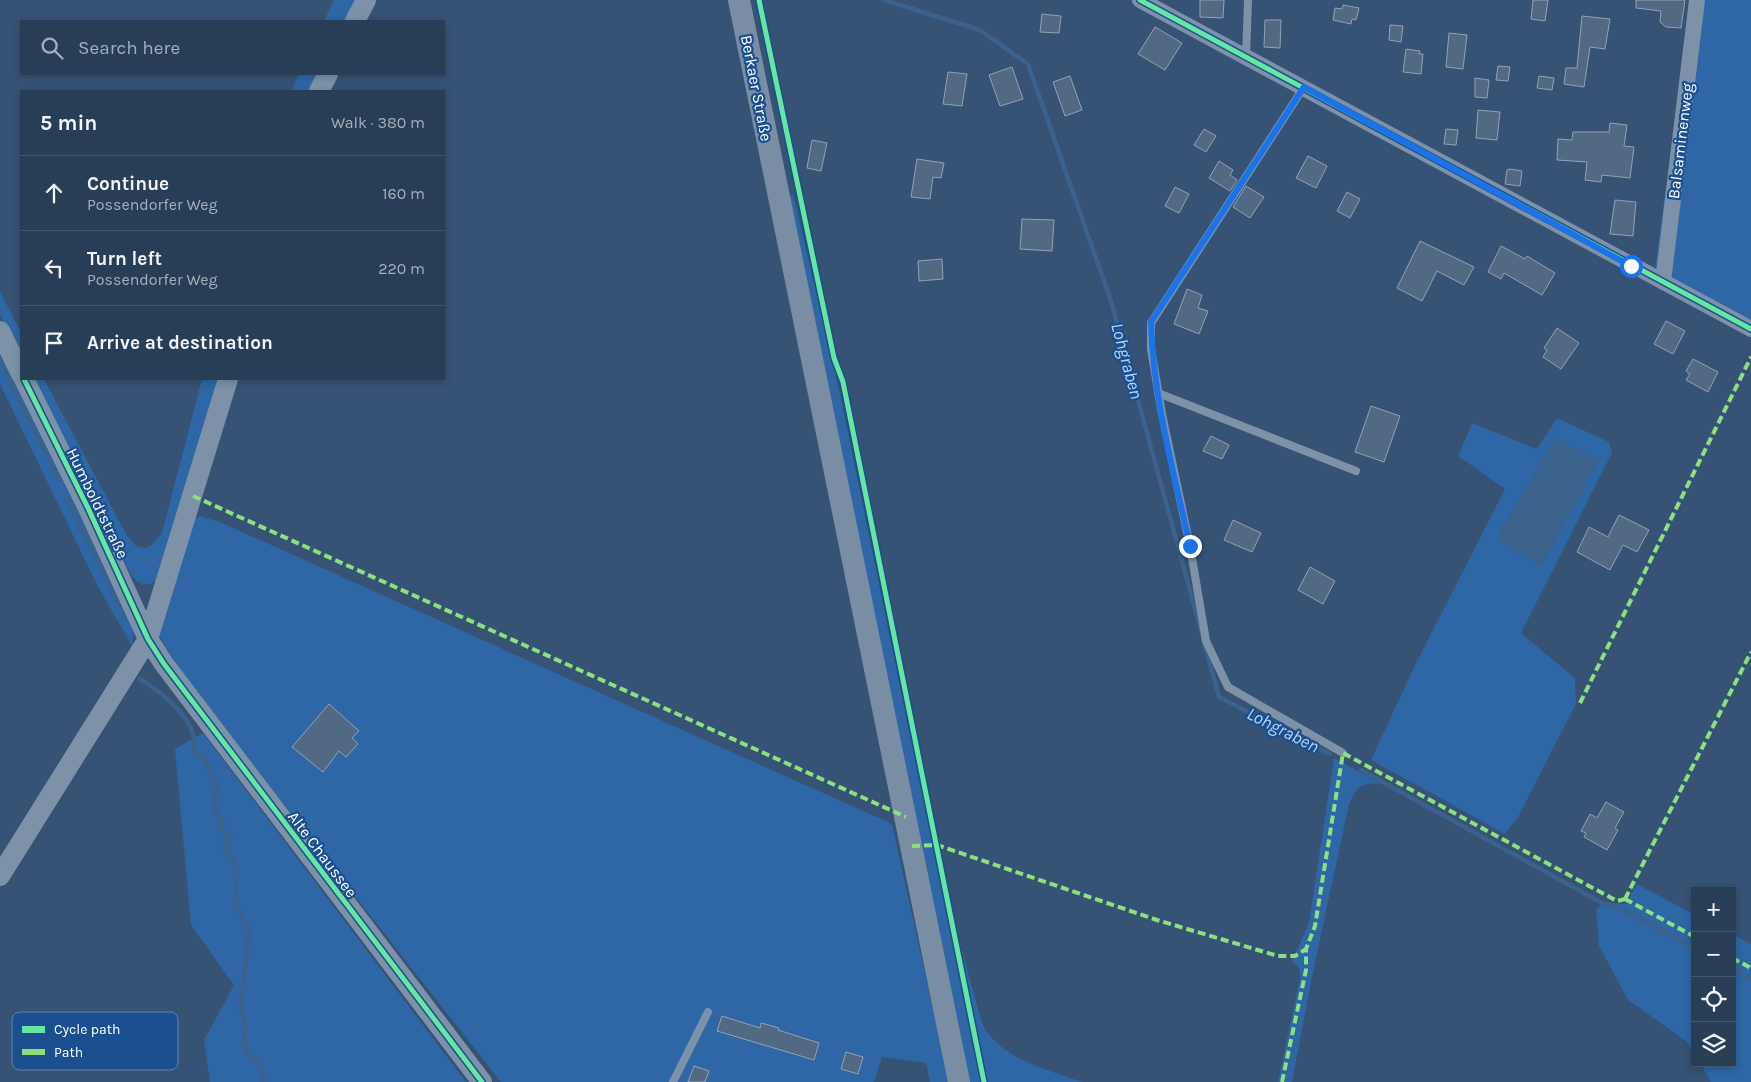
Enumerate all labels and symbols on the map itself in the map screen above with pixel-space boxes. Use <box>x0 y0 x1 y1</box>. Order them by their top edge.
street label: Berkaer Straße <box>737 33 776 143</box>
street label: Balsaminenweg <box>1664 82 1697 200</box>
route start <box>1620 255 1643 278</box>
water label: Lohgraben <box>1106 320 1148 402</box>
street label: Humboldtstraße <box>63 445 133 562</box>
route end <box>1179 535 1202 558</box>
water label: Lohgraben <box>1243 702 1323 758</box>
street label: Alte Chaussee <box>284 807 361 901</box>
legend <box>12 1012 178 1070</box>
text: Cycle path <box>54 1021 120 1038</box>
text: Path <box>54 1044 83 1061</box>

